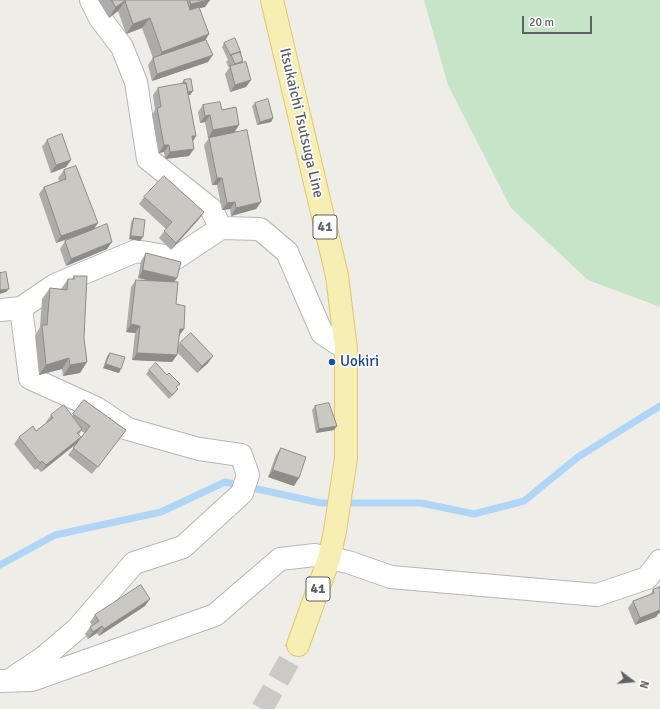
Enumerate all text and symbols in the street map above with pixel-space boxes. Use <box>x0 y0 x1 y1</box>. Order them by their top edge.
scale bar <box>524 8 594 34</box>
text: 20 m <box>529 15 554 30</box>
street label: Itsukaichi Tsutsuga Line <box>275 46 327 200</box>
road number: 41 <box>313 215 337 239</box>
place label: Uokiri <box>340 353 379 371</box>
marker: Uokiri <box>327 357 337 367</box>
road number: 41 <box>306 577 330 601</box>
north arrow <box>612 661 652 701</box>
text: N <box>637 679 651 690</box>

